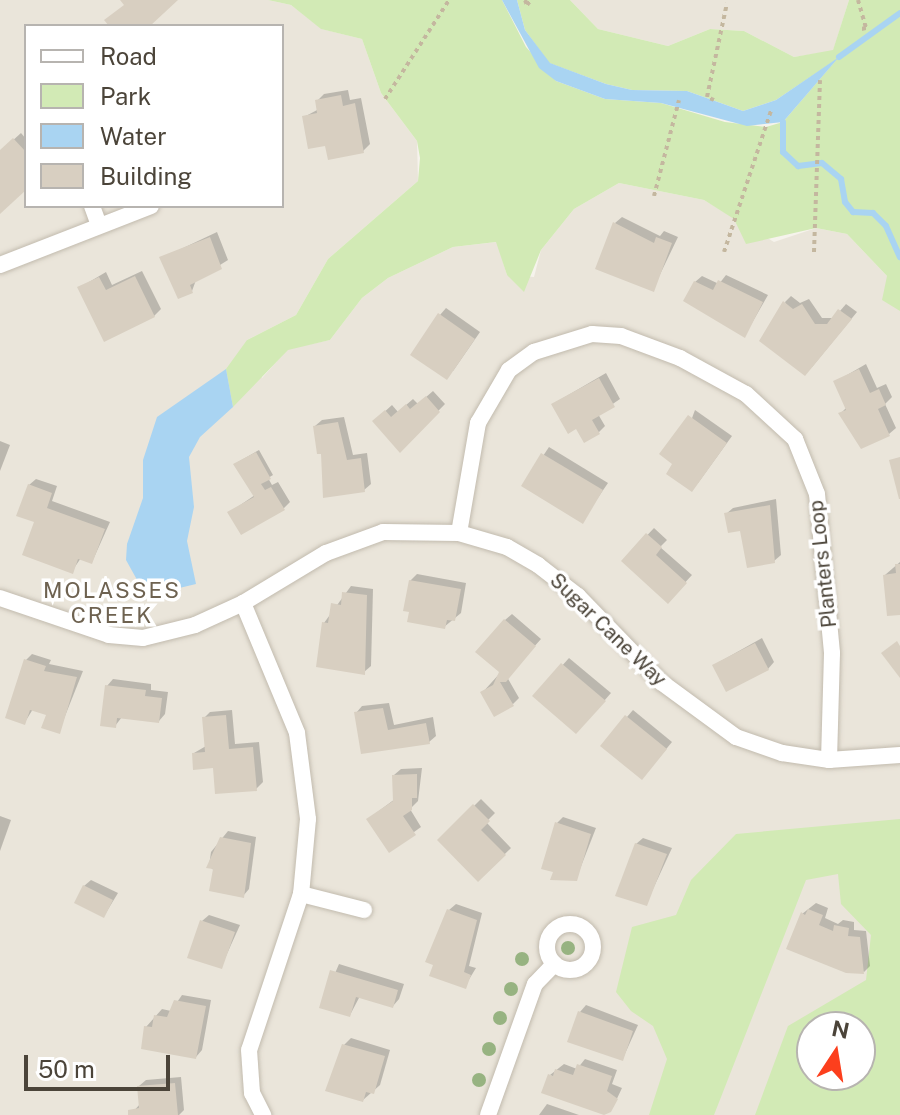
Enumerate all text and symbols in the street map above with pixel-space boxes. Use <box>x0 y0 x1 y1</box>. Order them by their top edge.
legend <box>24 24 284 208</box>
text: Road <box>100 42 157 70</box>
text: Park <box>100 82 151 110</box>
text: Water <box>100 122 167 150</box>
text: Building <box>100 162 192 190</box>
street label: Planters Loop <box>804 499 842 629</box>
street label: Sugar Cane Way <box>545 568 671 692</box>
district label: MOLASSES CREEK <box>43 577 181 628</box>
north arrow <box>796 1011 876 1091</box>
text: N <box>829 1015 852 1044</box>
scale bar <box>28 1039 174 1089</box>
text: 50 m <box>38 1055 95 1083</box>

